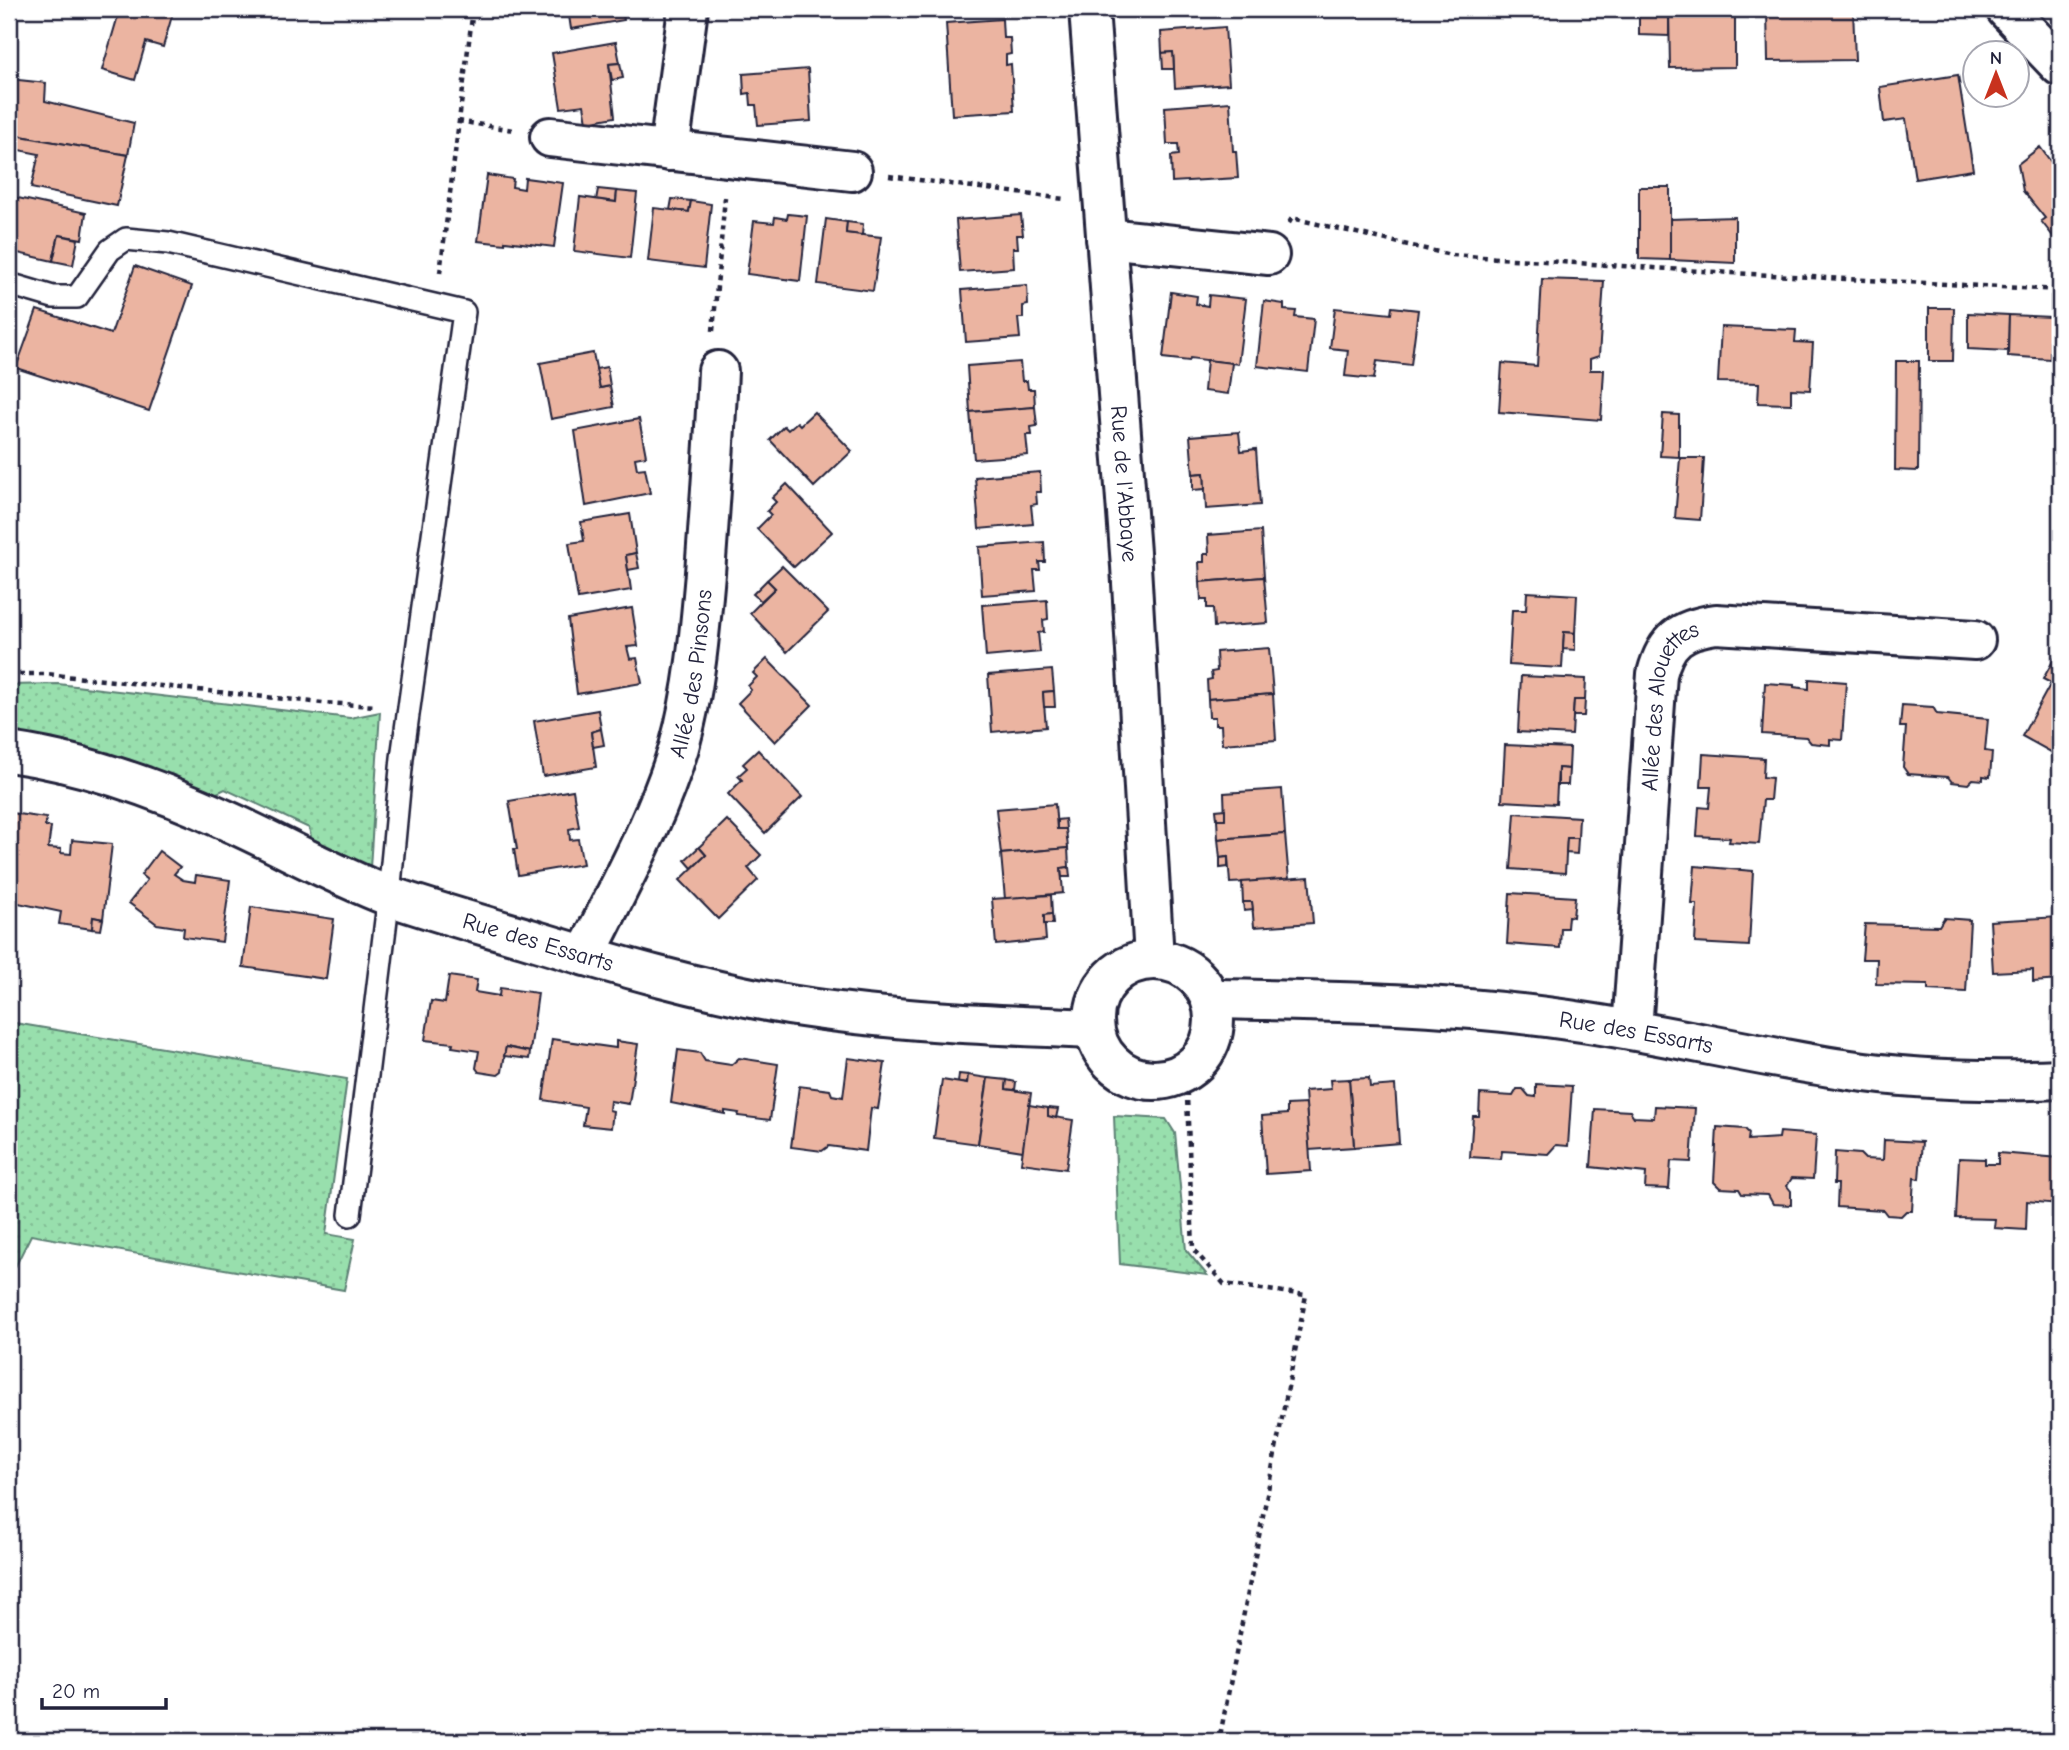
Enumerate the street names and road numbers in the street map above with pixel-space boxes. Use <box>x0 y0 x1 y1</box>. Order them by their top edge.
street label: Rue de l'Abbaye <box>1105 404 1144 563</box>
street label: Allée des Pinsons <box>663 588 718 761</box>
street label: Allée des Alouettes <box>1636 615 1702 792</box>
street label: Rue des Essarts <box>459 907 616 977</box>
street label: Rue des Essarts <box>1557 1006 1715 1059</box>

